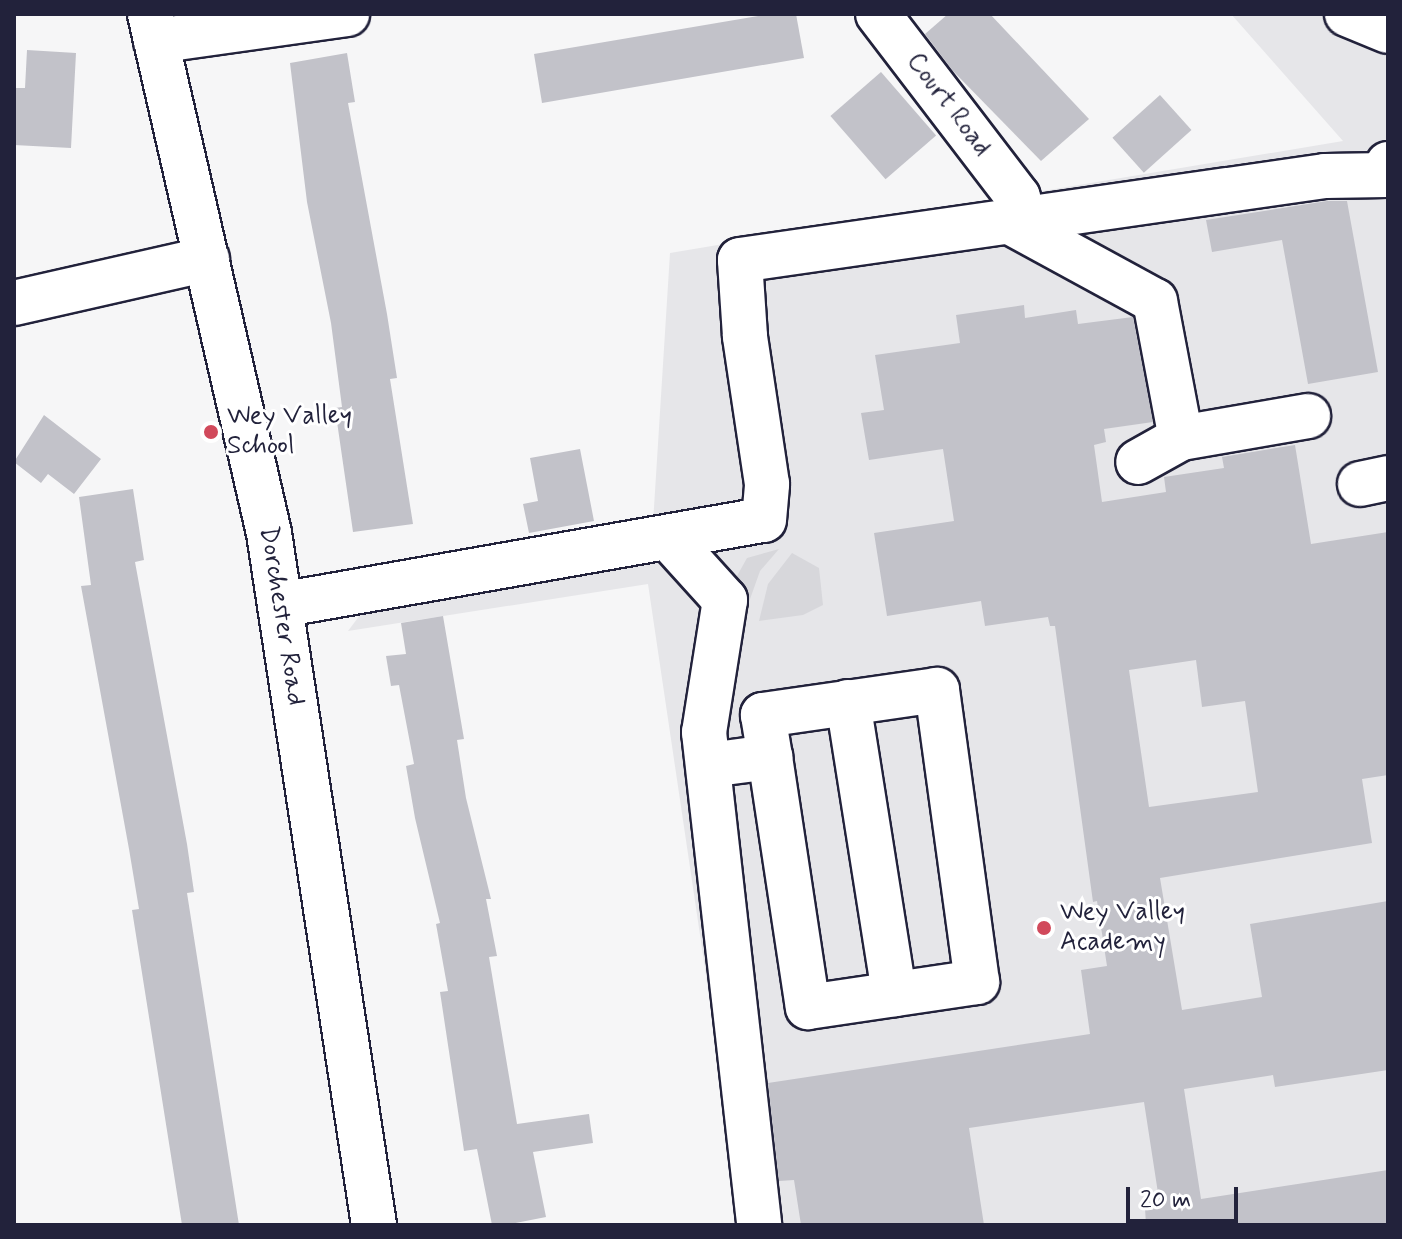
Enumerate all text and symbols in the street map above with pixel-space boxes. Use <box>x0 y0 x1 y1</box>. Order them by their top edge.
street label: Court Road <box>899 47 997 163</box>
place label: Wey Valley School <box>227 401 348 462</box>
marker: Wey Valley School <box>202 423 220 441</box>
street label: Dorchester Road <box>252 525 310 707</box>
place label: Wey Valley Academy <box>1060 897 1181 958</box>
marker: Wey Valley Academy <box>1035 919 1053 937</box>
scale bar <box>1130 1171 1242 1221</box>
text: 20 m <box>1140 1185 1191 1216</box>

